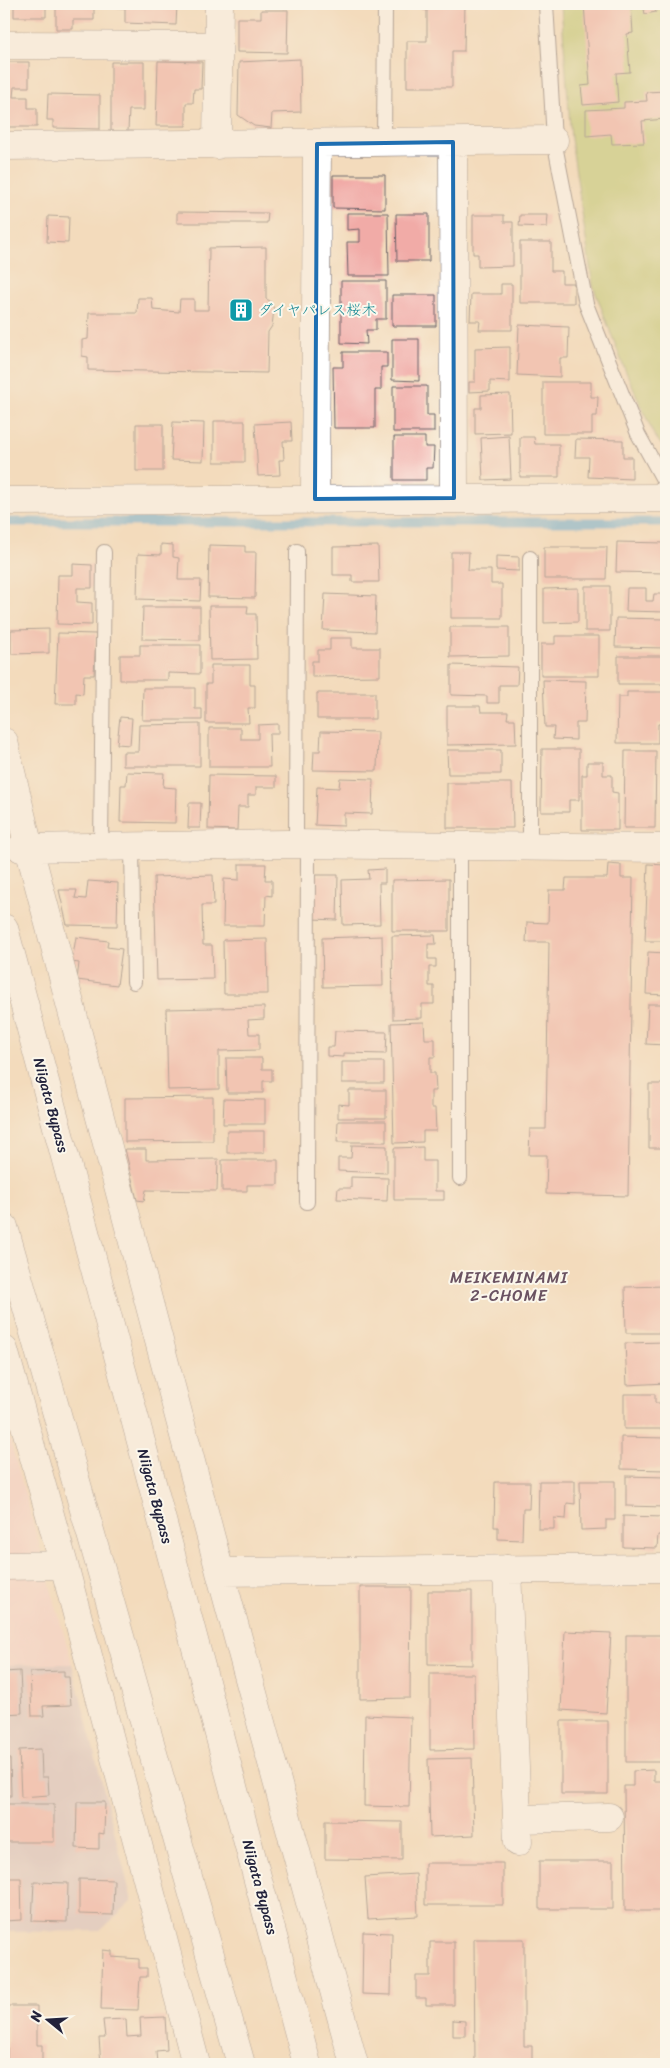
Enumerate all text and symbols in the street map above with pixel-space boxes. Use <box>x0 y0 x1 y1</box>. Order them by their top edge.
building icon: ダイヤパレス桜木 <box>228 297 254 323</box>
place label: ダイヤパレス桜木 <box>258 297 377 323</box>
street label: Niigata Bypass <box>26 1055 76 1156</box>
district label: MEIKEMINAMI 2-CHOME <box>450 1263 569 1310</box>
street label: Niigata Bypass <box>130 1446 180 1547</box>
street label: Niigata Bypass <box>235 1837 285 1938</box>
north arrow <box>22 1996 72 2046</box>
text: N <box>22 2007 50 2026</box>

